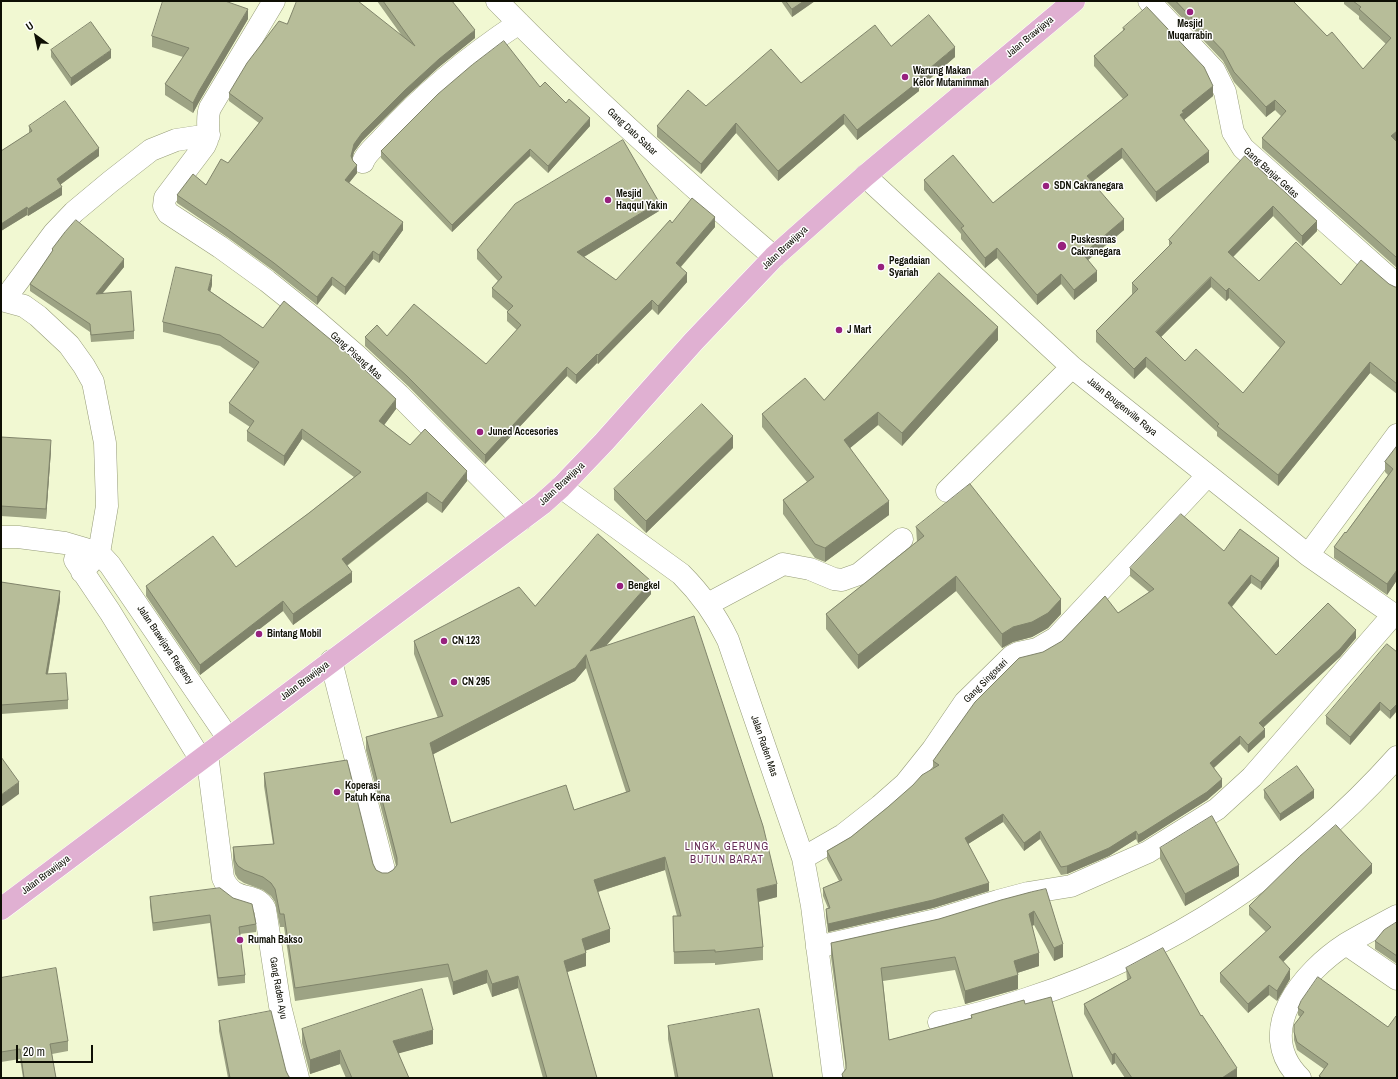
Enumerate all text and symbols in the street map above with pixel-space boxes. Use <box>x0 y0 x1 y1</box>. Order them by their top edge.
marker: Mesjid Muqarrabin <box>1185 7 1195 17</box>
street label: Jalan Brawijaya <box>1004 14 1056 60</box>
north arrow <box>16 16 56 56</box>
text: U <box>23 18 36 34</box>
place label: Mesjid Muqarrabin <box>1168 18 1212 42</box>
place label: Warung Makan Kelor Mutamimmah <box>913 65 989 88</box>
marker: Warung Makan Kelor Mutamimmah <box>900 72 910 82</box>
street label: Gang Dato Sabar <box>605 106 659 158</box>
street label: Gang Banjar Getas <box>1241 145 1301 201</box>
place label: SDN Cakranegara <box>1054 180 1123 192</box>
marker: SDN Cakranegara <box>1041 181 1051 191</box>
place label: Mesjid Haqqul Yakin <box>616 188 667 212</box>
marker: Mesjid Haqqul Yakin <box>603 195 613 205</box>
street label: Jalan Brawijaya <box>760 224 810 272</box>
place label: Puskesmas Cakranegara <box>1071 234 1121 258</box>
marker: Puskesmas Cakranegara <box>1056 240 1068 252</box>
place label: Pegadaian Syariah <box>889 255 930 278</box>
marker: Pegadaian Syariah <box>876 262 886 272</box>
place label: J Mart <box>847 324 871 336</box>
marker: J Mart <box>834 325 844 335</box>
street label: Gang Pisang Mas <box>328 330 384 382</box>
street label: Jalan Bougenville Raya <box>1085 375 1159 439</box>
place label: Juned Accesories <box>488 426 558 438</box>
marker: Juned Accesories <box>475 427 485 437</box>
street label: Jalan Brawijaya <box>537 460 587 508</box>
place label: Bengkel <box>628 580 660 592</box>
marker: Bengkel <box>615 581 625 591</box>
street label: Jalan Brawijaya Regency <box>134 603 196 687</box>
place label: Bintang Mobil <box>267 628 321 640</box>
marker: Bintang Mobil <box>254 629 264 639</box>
place label: CN 123 <box>452 635 480 647</box>
marker: CN 123 <box>439 636 449 646</box>
street label: Gang Singosari <box>961 656 1011 706</box>
street label: Jalan Brawijaya <box>278 659 332 703</box>
place label: CN 295 <box>462 676 490 688</box>
marker: CN 295 <box>449 677 459 687</box>
street label: Jalan Raden Mas <box>748 714 780 778</box>
place label: Koperasi Patuh Kena <box>345 780 390 804</box>
marker: Koperasi Patuh Kena <box>332 787 342 797</box>
district label: LINGK. GERUNG BUTUN BARAT <box>685 840 769 866</box>
street label: Jalan Brawijaya <box>19 853 73 897</box>
place label: Rumah Bakso <box>248 934 303 946</box>
marker: Rumah Bakso <box>235 935 245 945</box>
street label: Gang Raden Ayu <box>267 956 289 1020</box>
scale bar <box>18 1037 95 1063</box>
text: 20 m <box>23 1044 45 1060</box>

